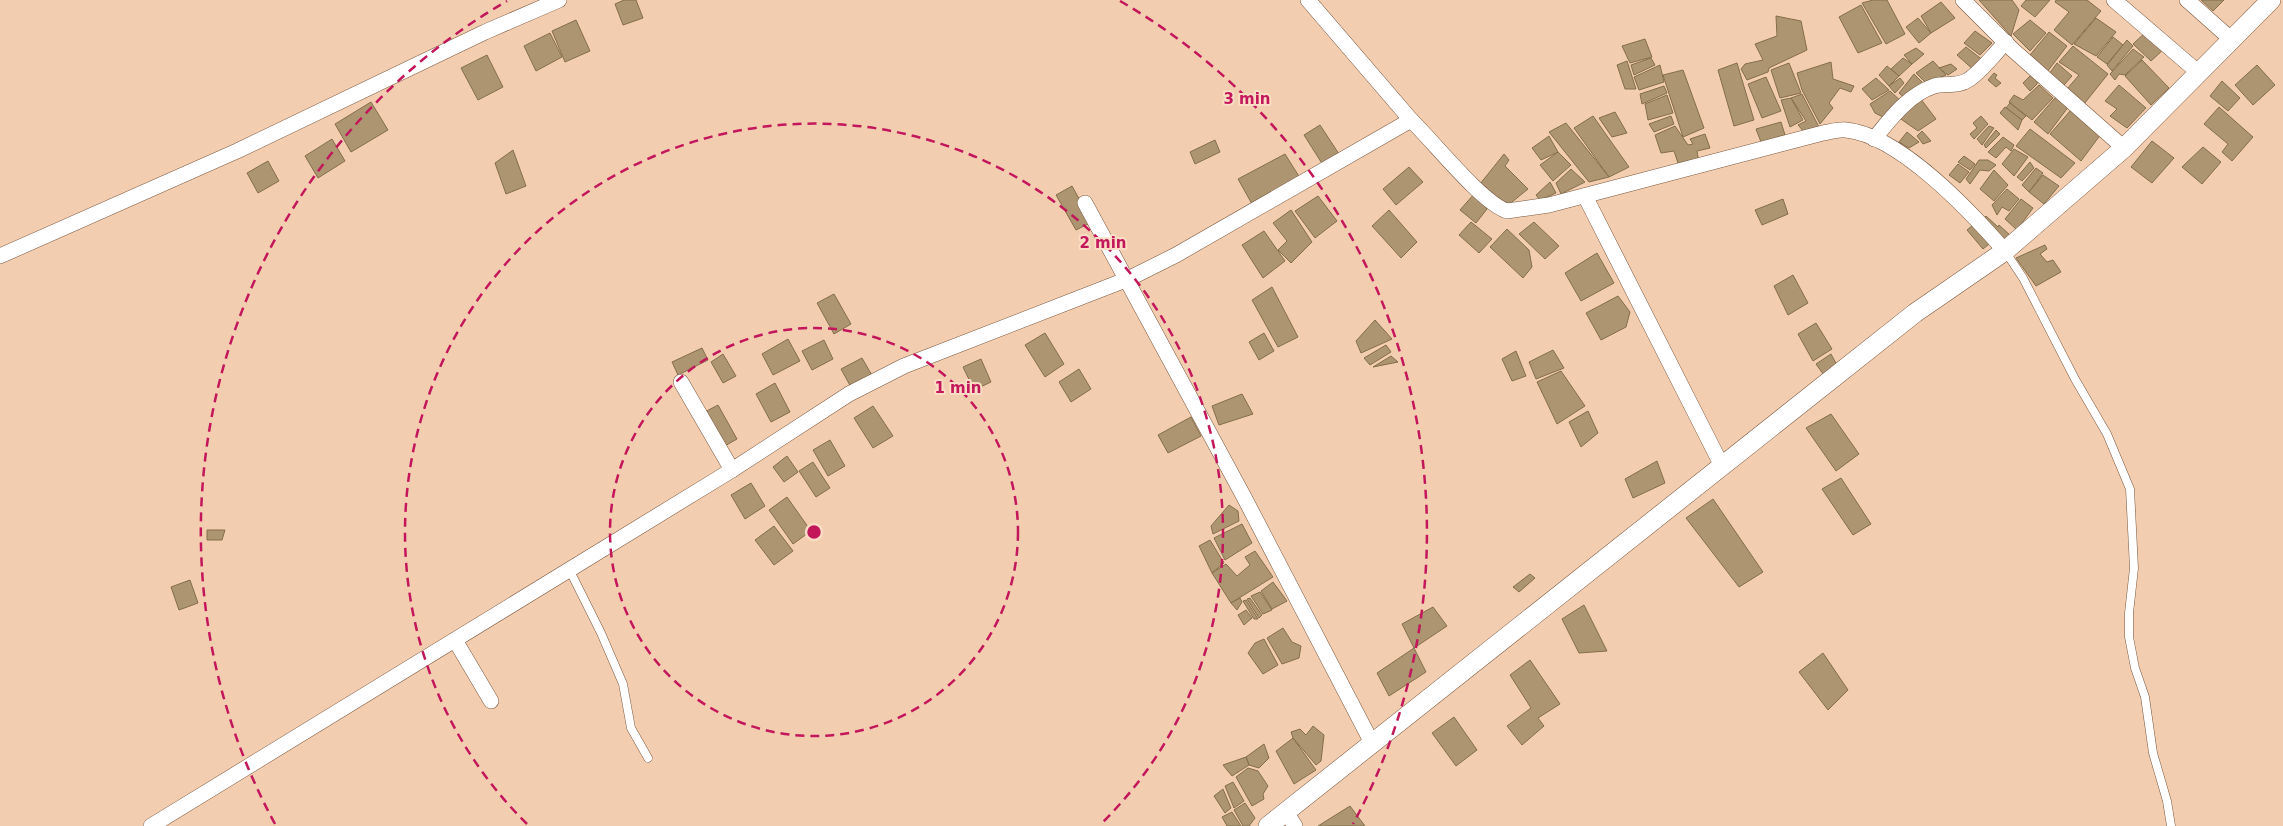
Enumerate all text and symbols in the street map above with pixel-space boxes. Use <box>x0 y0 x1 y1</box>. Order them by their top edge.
text: 3 min <box>1223 90 1271 108</box>
text: 2 min <box>1079 234 1127 252</box>
text: 1 min <box>934 379 982 397</box>
centre of rings <box>805 523 823 541</box>

